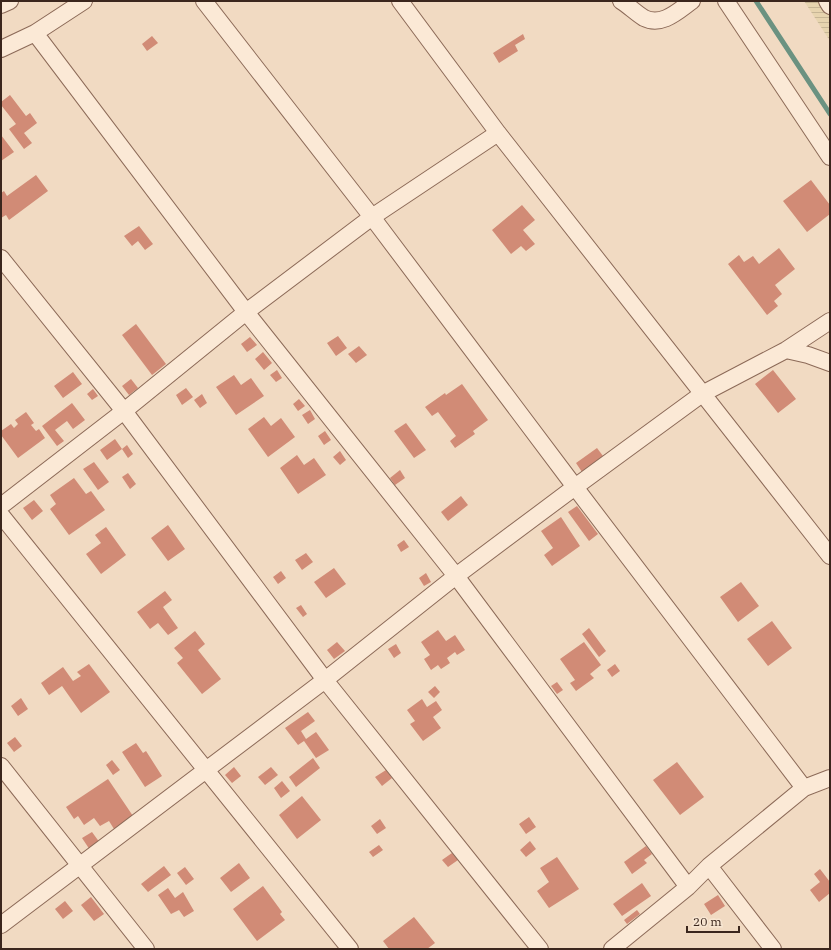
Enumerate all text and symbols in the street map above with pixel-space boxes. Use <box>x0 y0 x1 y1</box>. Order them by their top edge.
scale bar <box>687 908 739 934</box>
text: 20 m <box>693 914 722 929</box>

